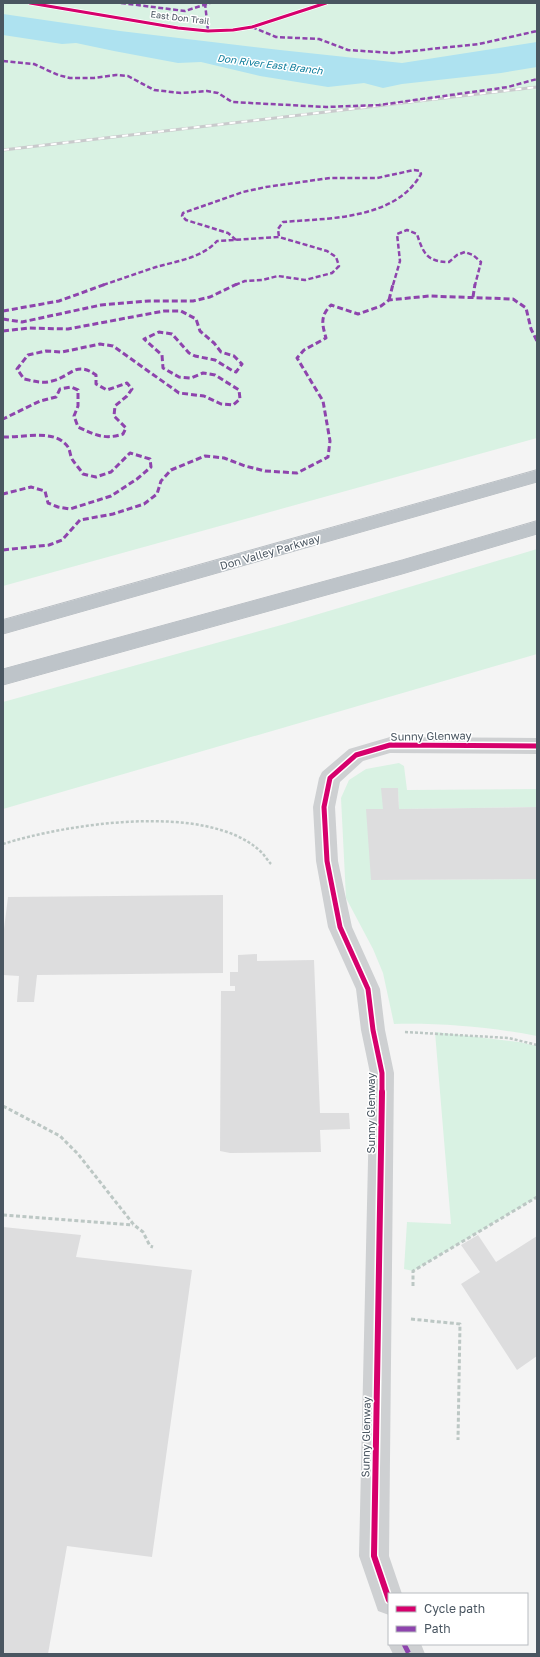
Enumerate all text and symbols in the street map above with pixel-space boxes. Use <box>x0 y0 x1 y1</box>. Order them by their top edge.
street label: East Don Trail <box>150 8 210 27</box>
water label: Don River East Branch <box>217 52 324 77</box>
street label: Don Valley Parkway <box>218 531 321 572</box>
street label: Sunny Glenway <box>390 728 472 743</box>
street label: Sunny Glenway <box>364 1073 377 1153</box>
street label: Sunny Glenway <box>358 1396 373 1478</box>
legend <box>388 1593 528 1645</box>
text: Cycle path <box>424 1601 485 1616</box>
text: Path <box>424 1621 451 1636</box>

